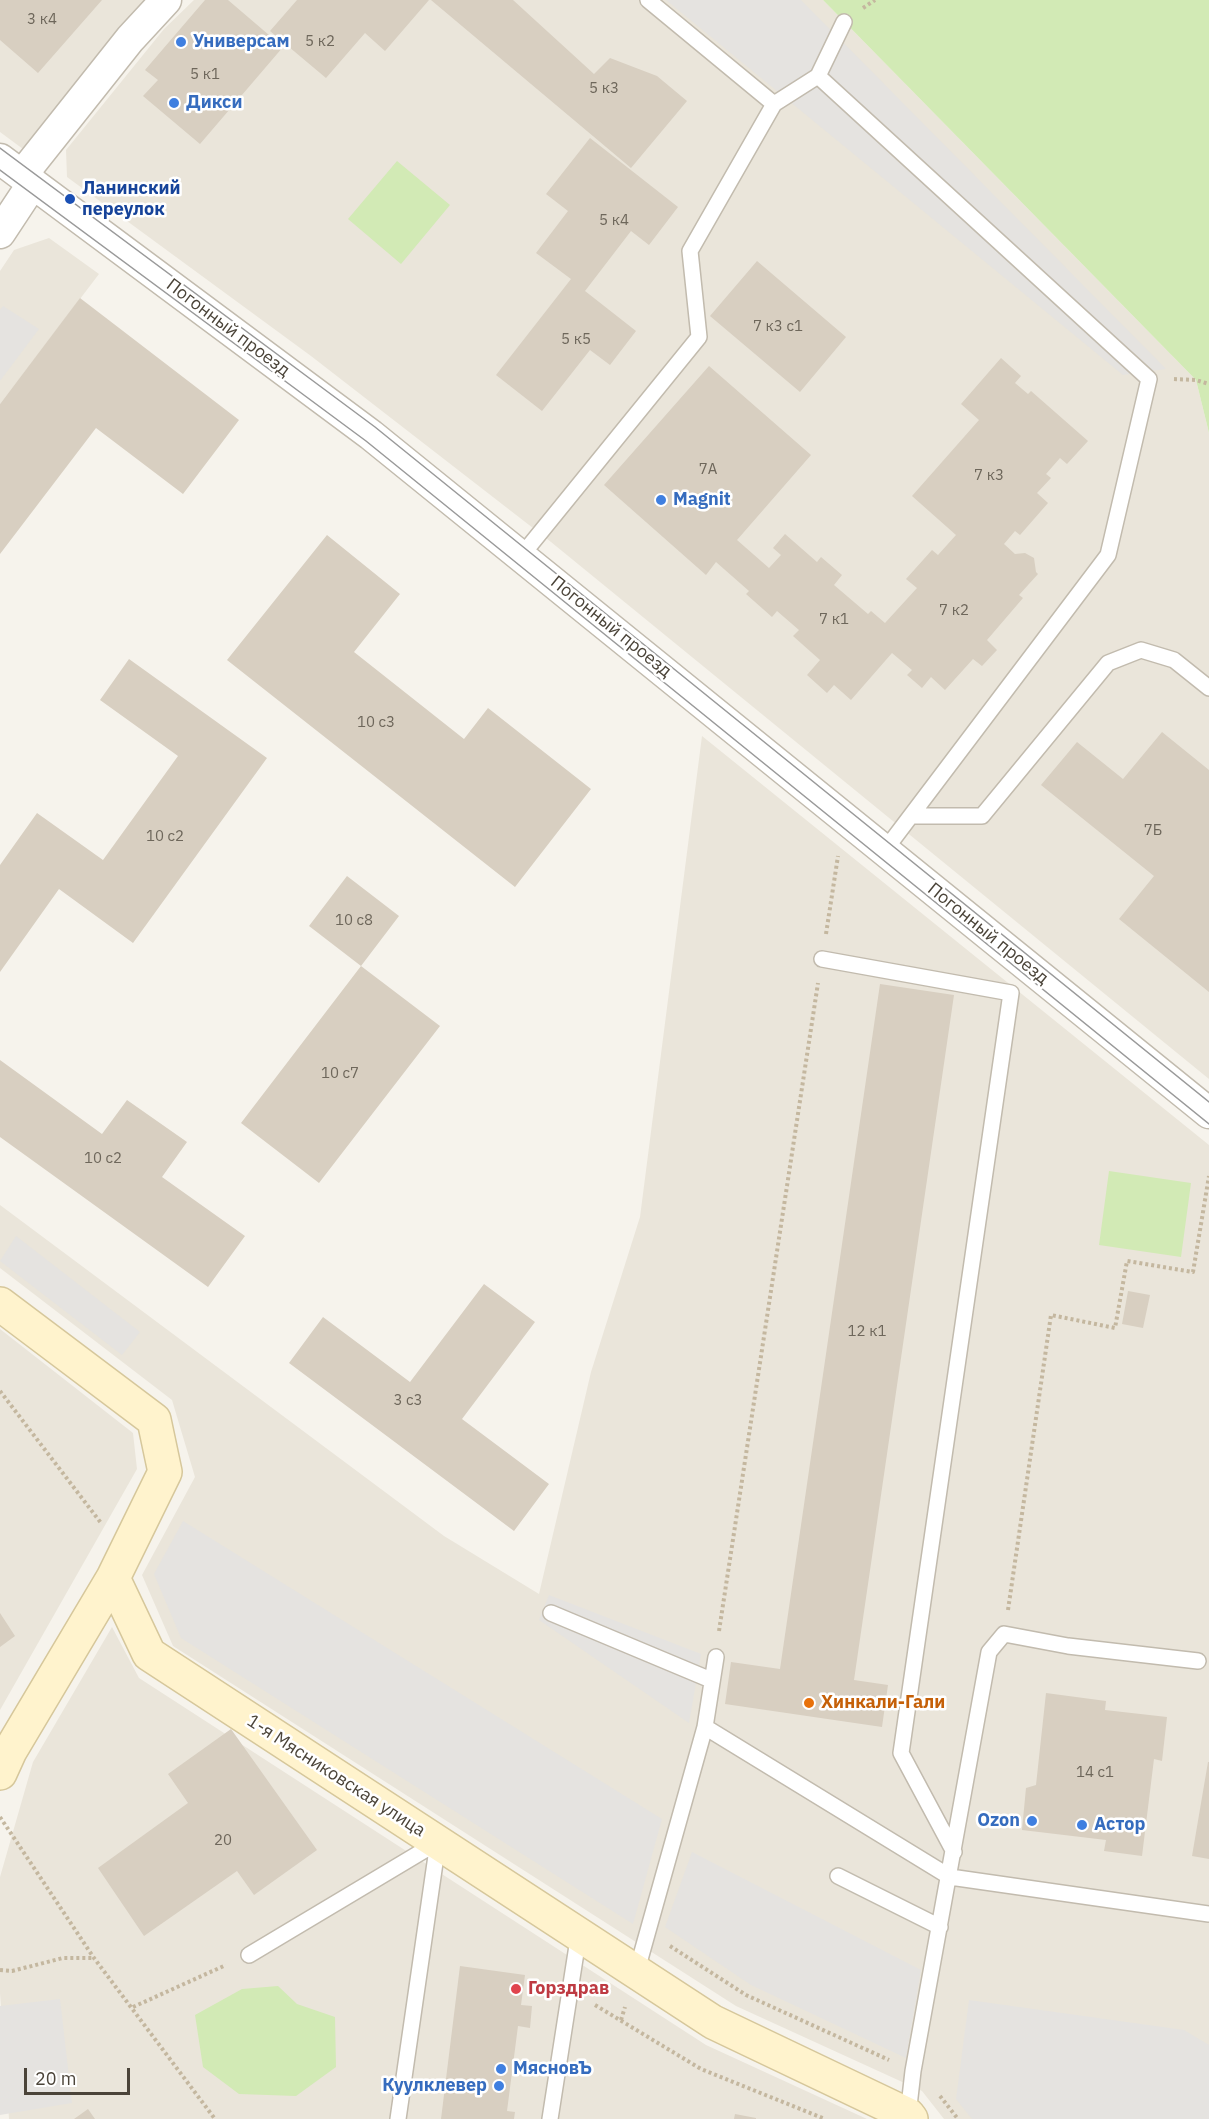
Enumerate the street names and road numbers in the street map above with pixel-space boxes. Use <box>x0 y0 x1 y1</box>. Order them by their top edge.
street label: Погонный проезд <box>162 274 294 382</box>
street label: Погонный проезд <box>546 572 676 682</box>
street label: Погонный проезд <box>923 879 1053 989</box>
street label: 1-я Мясниковская улица <box>243 1710 429 1842</box>

